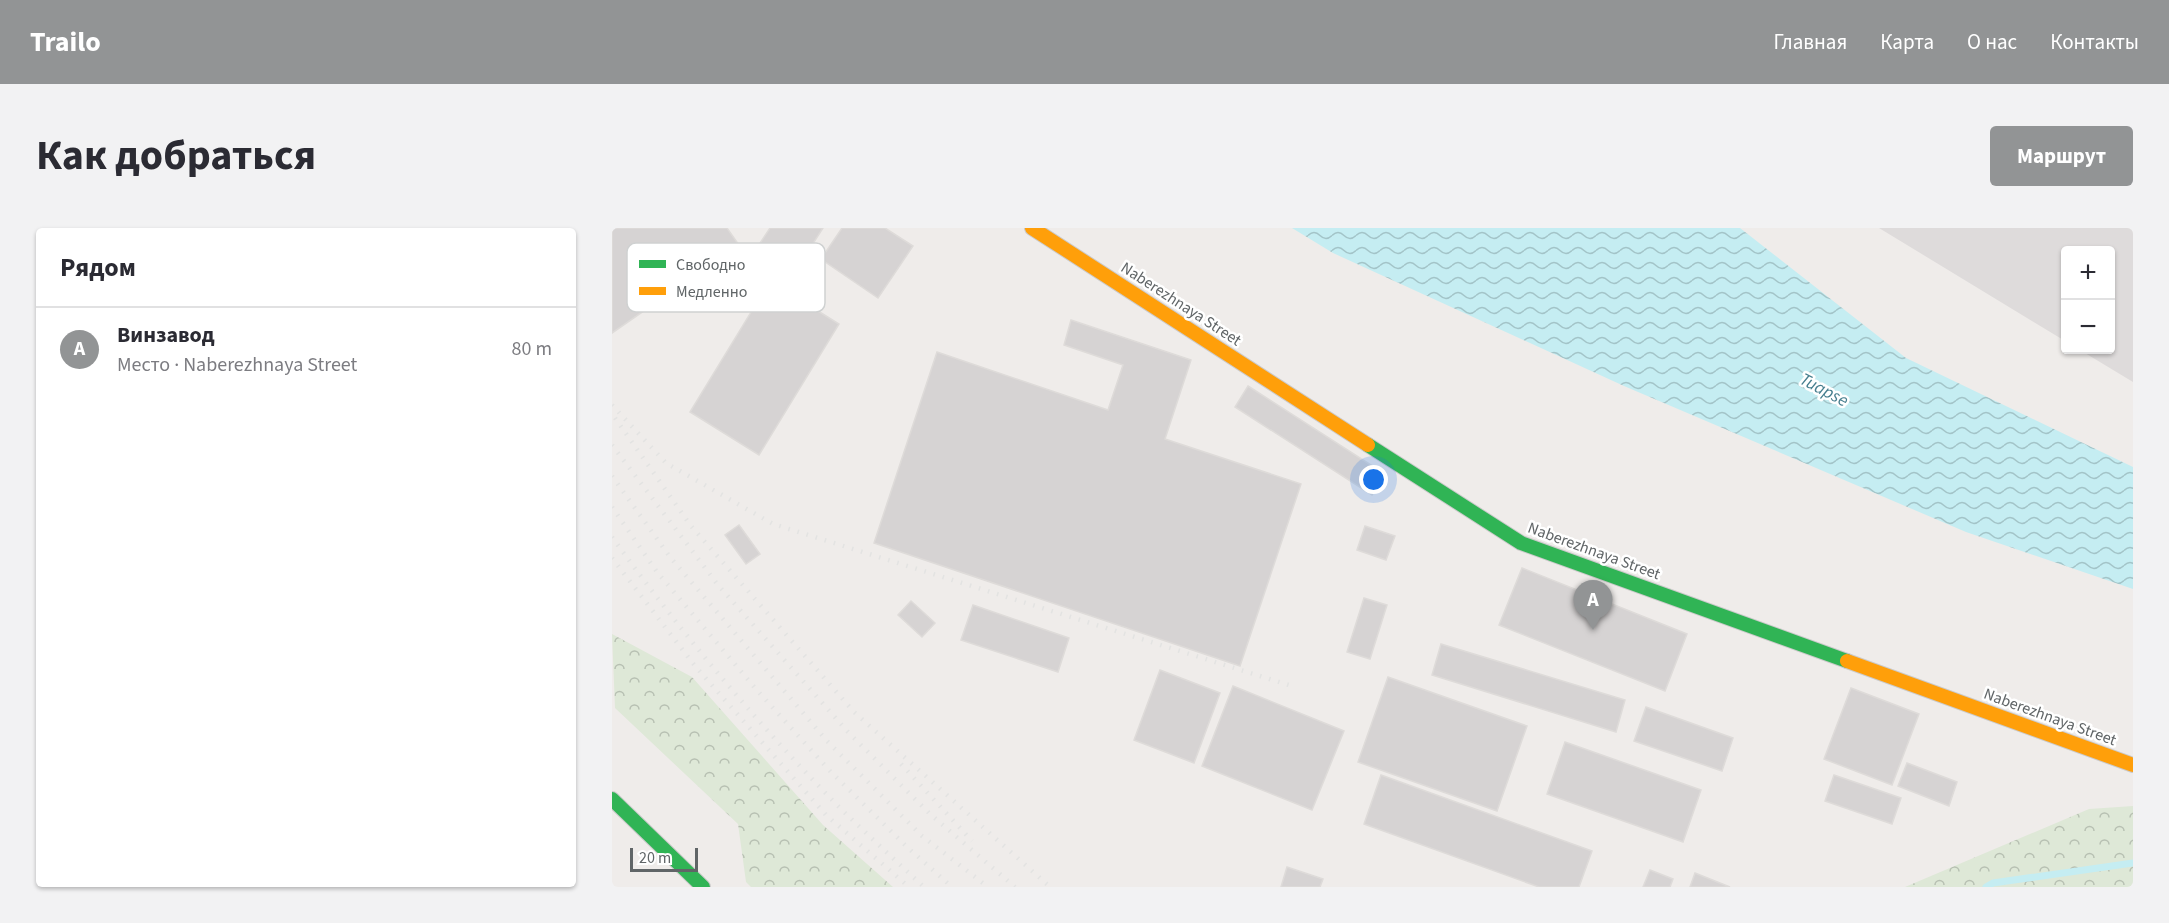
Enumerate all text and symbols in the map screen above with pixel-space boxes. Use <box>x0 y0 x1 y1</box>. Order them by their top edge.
text: Trailo <box>30 22 101 62</box>
text: Главная <box>1774 27 1847 57</box>
text: Карта <box>1880 27 1934 57</box>
text: О нас <box>1967 27 2017 57</box>
text: Контакты <box>2050 27 2139 57</box>
text: Как добраться <box>36 126 316 186</box>
button: Маршрут <box>1990 126 2133 186</box>
legend <box>627 243 825 312</box>
map controls <box>2061 246 2115 354</box>
button: + <box>2061 246 2115 300</box>
text: Рядом <box>60 249 136 286</box>
text: Свободно <box>676 254 746 276</box>
street label: Naberezhnaya Street <box>1117 257 1246 351</box>
text: Медленно <box>676 281 747 303</box>
button: − <box>2061 300 2115 354</box>
text: Винзавод <box>117 319 215 351</box>
text: A <box>74 335 85 363</box>
text: 80 m <box>512 335 552 363</box>
text: Место · Naberezhnaya Street <box>117 351 357 379</box>
water label: Tuapse <box>1795 367 1853 413</box>
your location <box>1359 465 1388 494</box>
street label: Naberezhnaya Street <box>1525 517 1664 585</box>
pin: A <box>1574 580 1612 630</box>
street label: Naberezhnaya Street <box>1981 683 2120 751</box>
scale bar <box>630 845 698 872</box>
text: 20 m <box>639 847 671 869</box>

